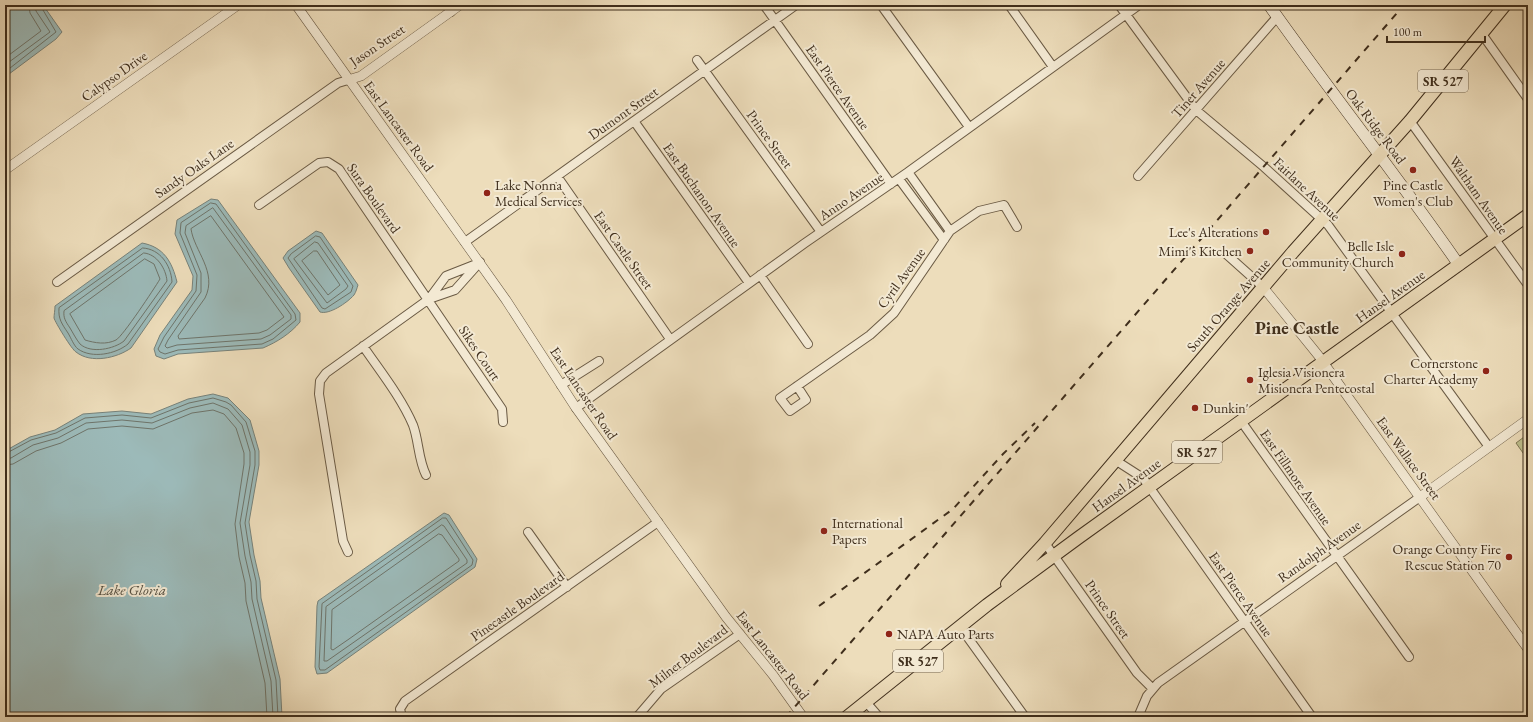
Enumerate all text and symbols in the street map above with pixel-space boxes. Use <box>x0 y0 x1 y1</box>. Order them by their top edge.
scale bar <box>1387 18 1485 44</box>
street label: Jason Street <box>345 20 409 71</box>
text: 100 m <box>1393 24 1423 40</box>
street label: East Pierce Avenue <box>802 41 874 134</box>
street label: Calypso Drive <box>78 46 151 105</box>
street label: Tiner Avenue <box>1167 54 1229 122</box>
road number: SR 527 <box>1418 70 1468 92</box>
street label: East Lancaster Road <box>360 77 439 176</box>
street label: Dumont Street <box>585 82 662 144</box>
street label: Oak Ridge Road <box>1342 85 1411 168</box>
street label: Prince Street <box>743 106 798 172</box>
street label: Sandy Oaks Lane <box>151 134 237 202</box>
street label: East Buchanon Avenue <box>659 139 745 251</box>
street label: Waltham Avenue <box>1445 152 1513 238</box>
street label: Fairlane Avenue <box>1270 153 1345 225</box>
street label: Sura Boulevard <box>343 159 405 237</box>
marker: Pine Castle Women's Club <box>1408 165 1418 175</box>
street label: Anno Avenue <box>814 167 887 225</box>
place label: Lake Nonna Medical Services <box>495 176 582 210</box>
place label: Pine Castle Women's Club <box>1373 176 1453 210</box>
marker: Lake Nonna Medical Services <box>482 188 492 198</box>
street label: East Castle Street <box>590 207 658 293</box>
place label: Lee's Alterations <box>1169 223 1258 241</box>
marker: Lee's Alterations <box>1261 227 1271 237</box>
place label: Belle Isle Community Church <box>1282 237 1395 271</box>
place label: Mimi's Kitchen <box>1158 242 1243 260</box>
street label: Cyril Avenue <box>873 244 929 312</box>
marker: Mimi's Kitchen <box>1245 246 1255 256</box>
marker: Belle Isle Community Church <box>1397 249 1407 259</box>
street label: South Orange Avenue <box>1182 254 1274 355</box>
street label: Hansel Avenue <box>1352 265 1429 326</box>
district label: Pine Castle <box>1255 316 1340 339</box>
street label: Sikes Court <box>455 322 505 384</box>
street label: East Lancaster Road <box>546 343 622 444</box>
place label: Cornerstone Charter Academy <box>1383 354 1479 388</box>
place label: Iglesia Visionera Misionera Pentecostal <box>1258 363 1375 397</box>
marker: Cornerstone Charter Academy <box>1481 366 1491 376</box>
marker: Iglesia Visionera Misionera Pentecostal <box>1245 375 1255 385</box>
place label: Dunkin' <box>1203 399 1249 417</box>
marker: Dunkin' <box>1190 403 1200 413</box>
street label: East Wallace Street <box>1373 413 1446 504</box>
street label: East Fillmore Avenue <box>1256 426 1336 529</box>
road number: SR 527 <box>1172 441 1222 463</box>
street label: Hansel Avenue <box>1088 454 1164 516</box>
place label: International Papers <box>832 514 903 548</box>
street label: Randolph Avenue <box>1274 515 1364 586</box>
marker: International Papers <box>819 526 829 536</box>
place label: Orange County Fire Rescue Station 70 <box>1393 540 1502 574</box>
street label: East Pierce Avenue <box>1205 548 1277 641</box>
marker: Orange County Fire Rescue Station 70 <box>1504 552 1514 562</box>
street label: Pinecastle Boulevard <box>467 567 568 645</box>
street label: Prince Street <box>1081 576 1135 642</box>
water label: Lake Gloria <box>97 580 166 599</box>
street label: East Lancaster Road <box>733 607 814 704</box>
street label: Milner Boulevard <box>645 620 732 692</box>
place label: NAPA Auto Parts <box>897 625 995 643</box>
marker: NAPA Auto Parts <box>884 629 894 639</box>
road number: SR 527 <box>893 650 943 672</box>

